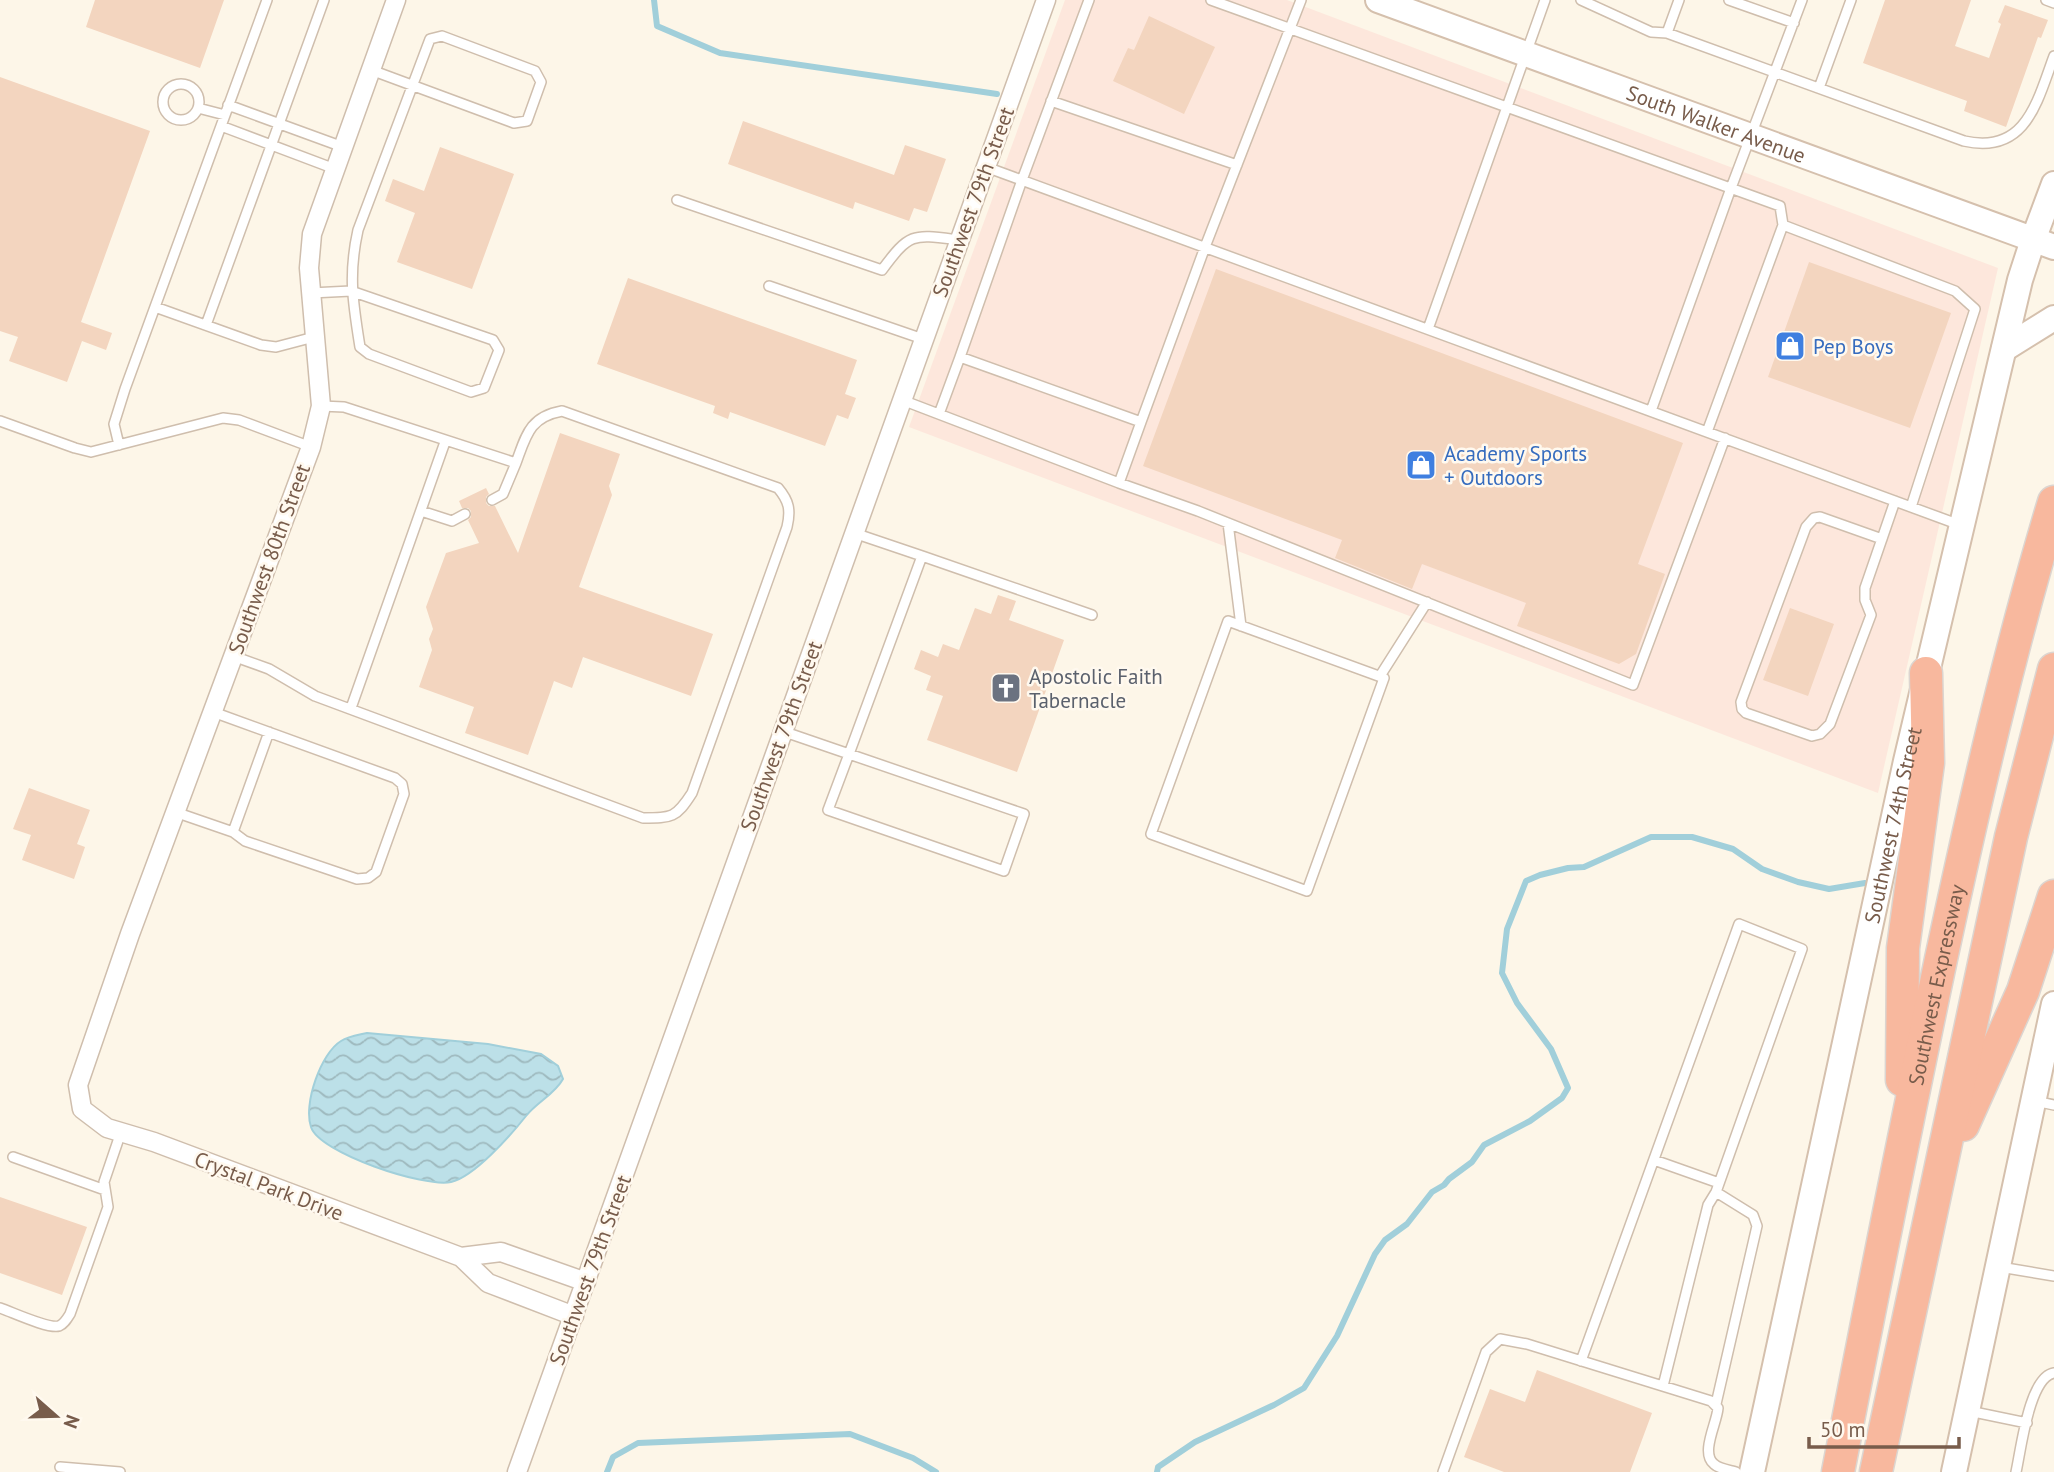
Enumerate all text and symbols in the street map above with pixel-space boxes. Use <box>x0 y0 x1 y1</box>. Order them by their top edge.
street label: South Walker Avenue <box>1623 78 1809 169</box>
street label: Southwest 79th Street <box>926 103 1020 301</box>
shop icon: Pep Boys <box>1773 329 1807 363</box>
place label: Pep Boys <box>1813 333 1894 360</box>
place label: Academy Sports + Outdoors <box>1444 440 1587 491</box>
shop icon: Academy Sports + Outdoors <box>1404 448 1438 482</box>
street label: Southwest 80th Street <box>222 460 316 658</box>
street label: Southwest 79th Street <box>734 637 828 835</box>
place label: Apostolic Faith Tabernacle <box>1029 663 1163 714</box>
church icon: Apostolic Faith Tabernacle <box>989 671 1023 705</box>
street label: Southwest 74th Street <box>1858 724 1927 926</box>
street label: Southwest Expressway <box>1902 882 1970 1088</box>
street label: Crystal Park Drive <box>191 1145 347 1227</box>
street label: Southwest 79th Street <box>543 1171 637 1369</box>
north arrow <box>21 1381 91 1451</box>
scale bar <box>1809 1406 1960 1450</box>
text: N <box>59 1412 85 1432</box>
text: 50 m <box>1820 1416 1866 1443</box>

